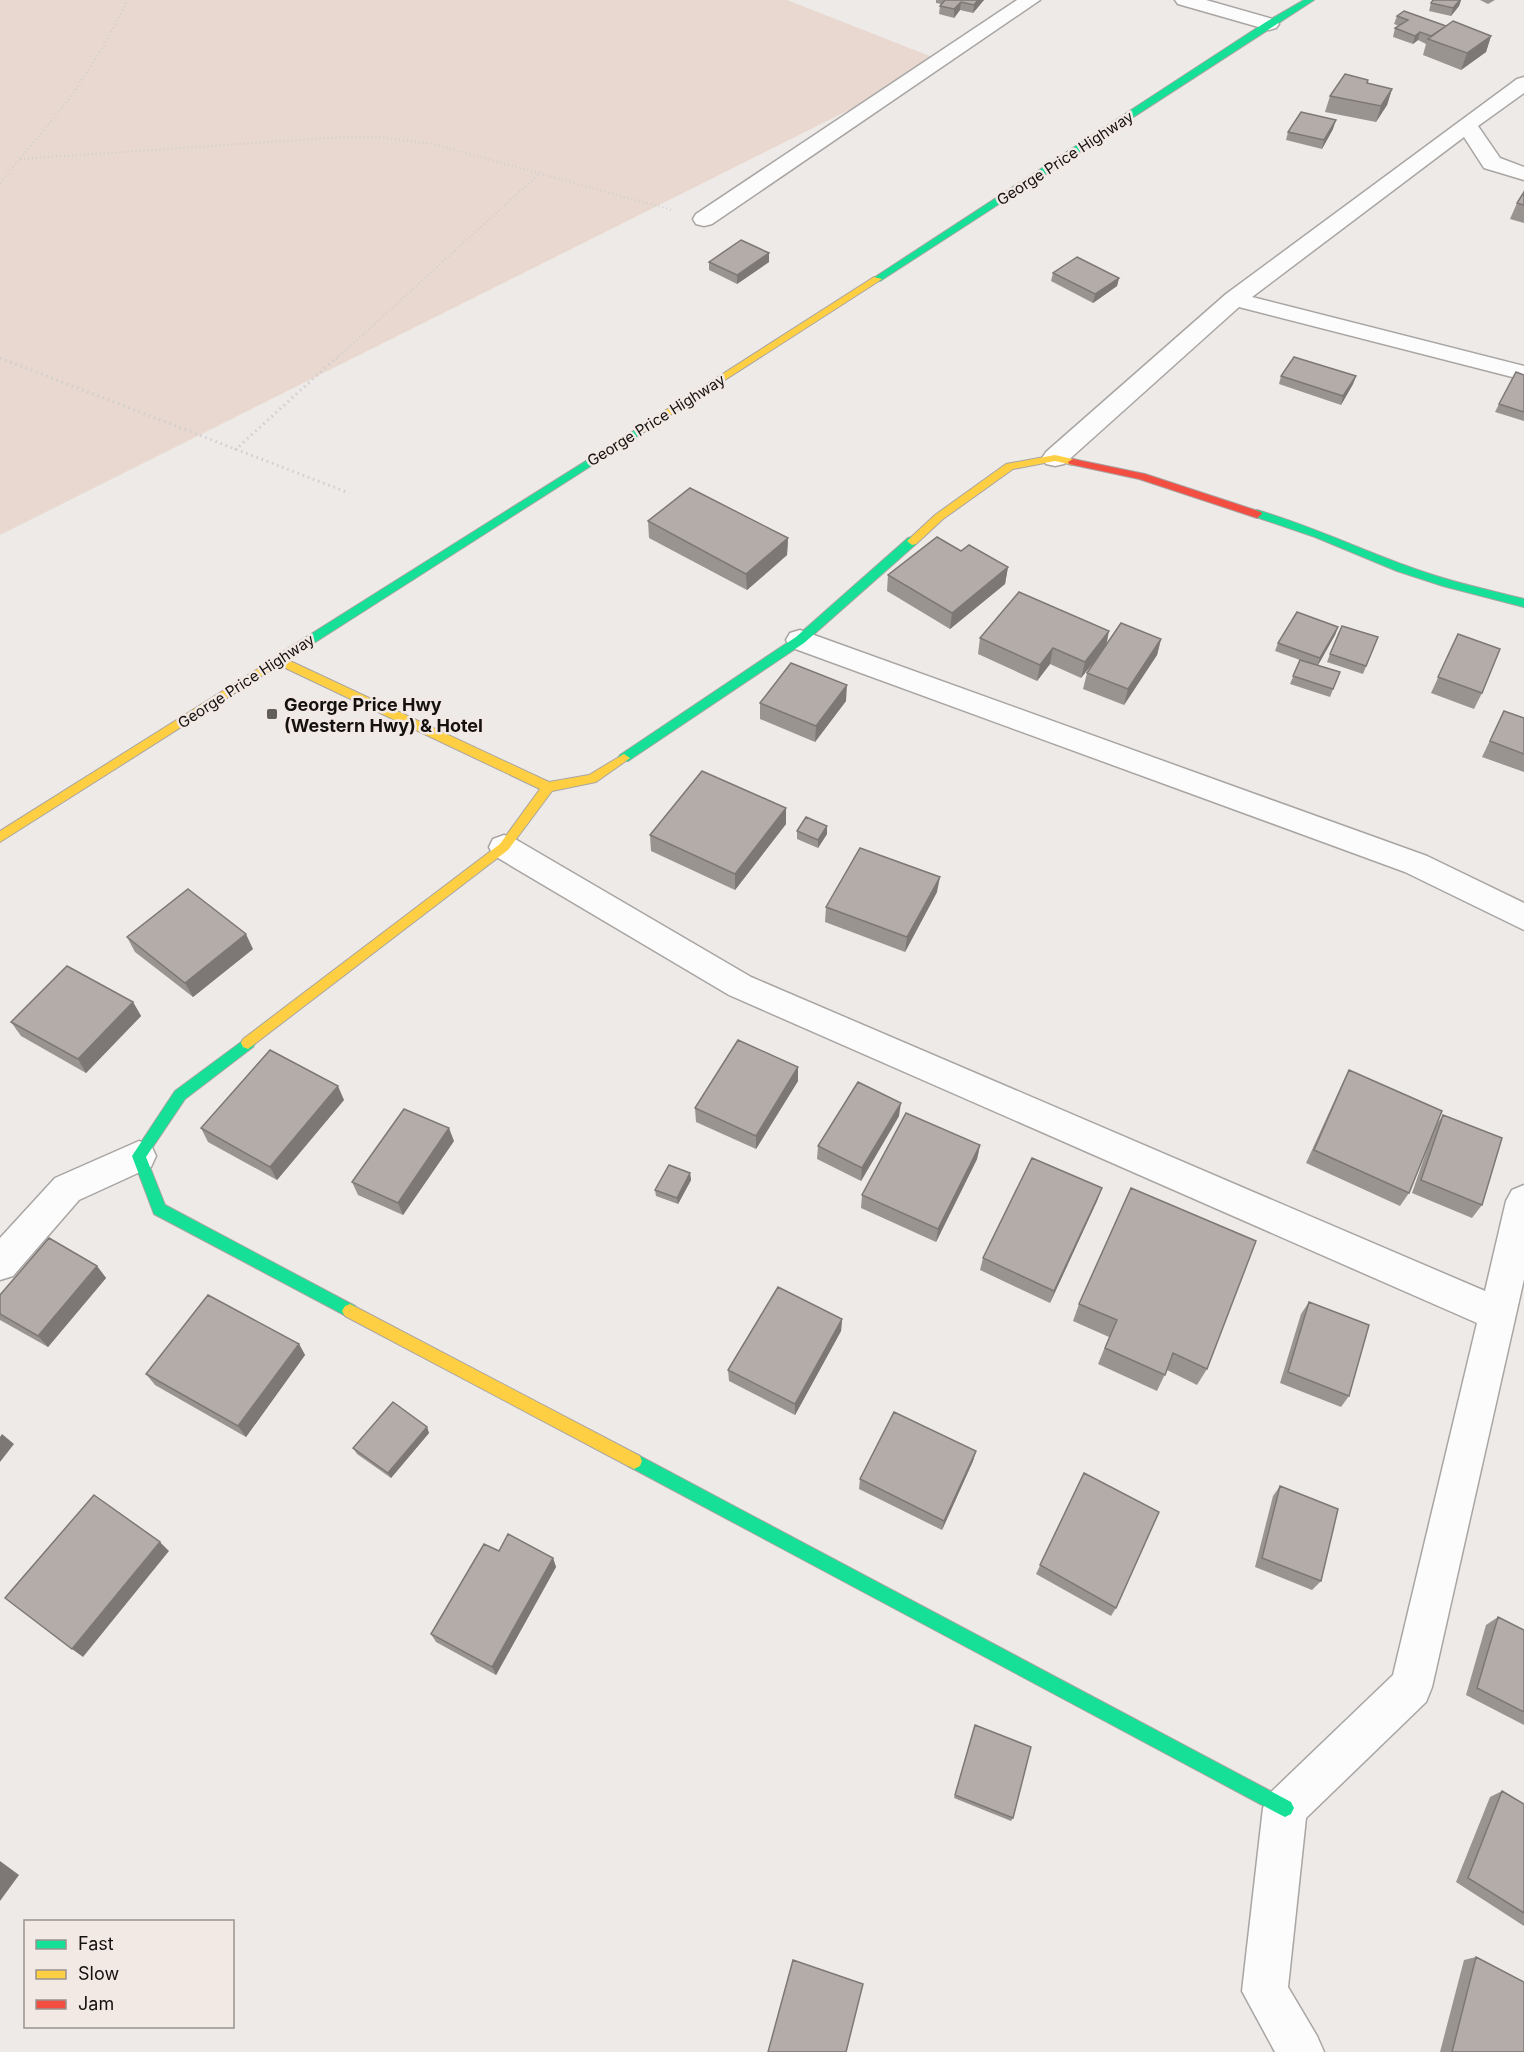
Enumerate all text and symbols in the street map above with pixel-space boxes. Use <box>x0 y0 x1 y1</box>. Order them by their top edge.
street label: George Price Highway <box>993 106 1137 209</box>
street label: George Price Highway <box>584 370 729 470</box>
street label: George Price Highway <box>174 629 318 732</box>
place label: George Price Hwy (Western Hwy) & Hotel <box>284 694 483 736</box>
marker: George Price Hwy (Western Hwy) & Hotel <box>265 707 279 721</box>
legend <box>24 1920 234 2028</box>
text: Fast <box>78 1933 114 1954</box>
text: Slow <box>78 1963 119 1984</box>
text: Jam <box>78 1993 114 2014</box>

